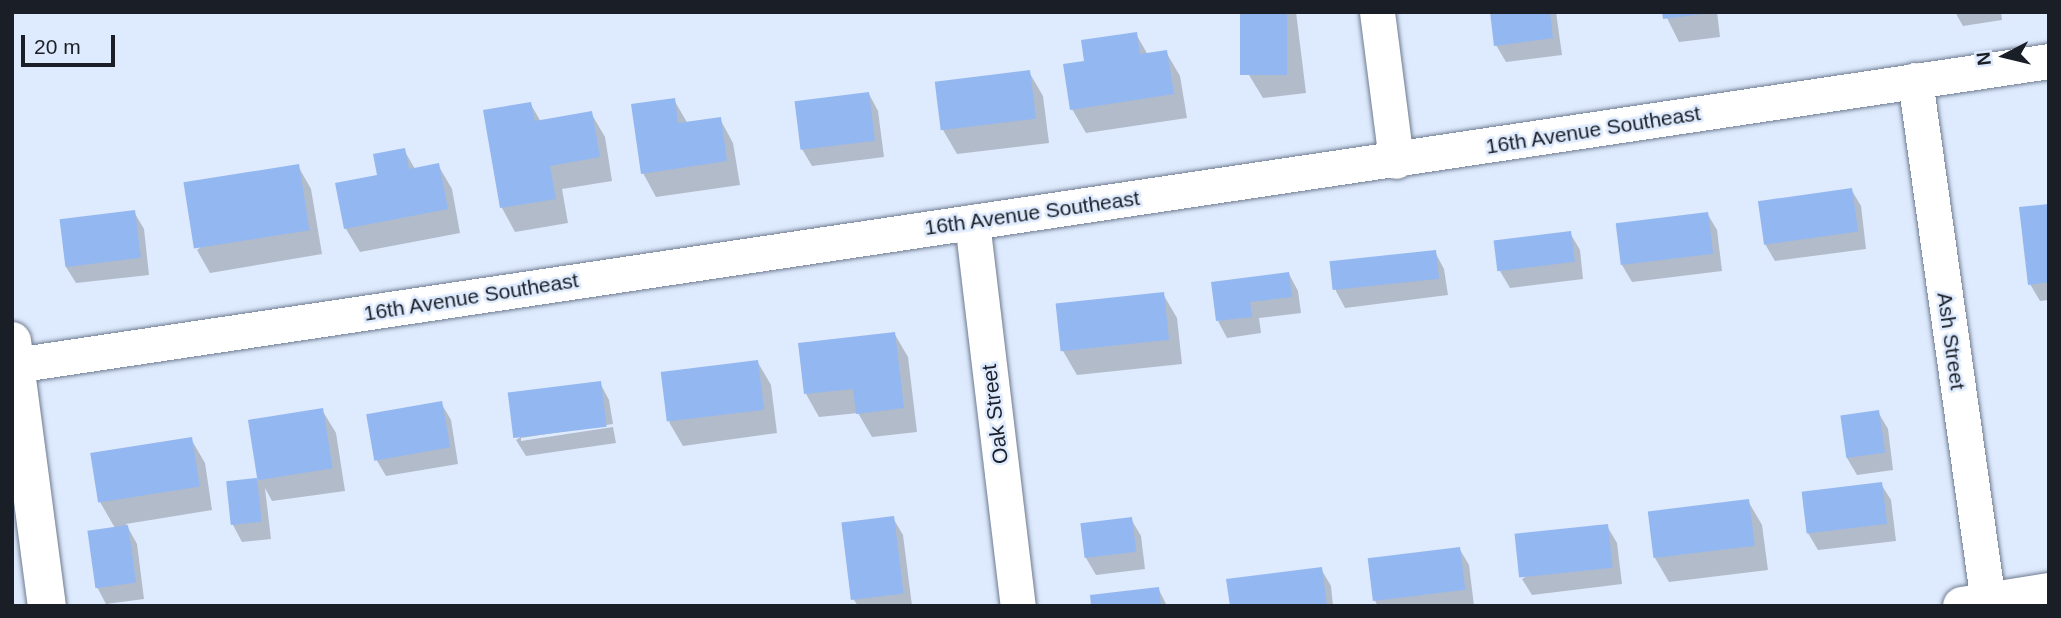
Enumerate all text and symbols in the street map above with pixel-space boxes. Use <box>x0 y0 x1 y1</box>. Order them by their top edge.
scale bar <box>24 21 119 65</box>
north arrow <box>1970 21 2040 91</box>
text: 20 m <box>34 35 81 58</box>
text: N <box>1972 51 1995 67</box>
street label: 16th Avenue Southeast <box>1483 101 1703 159</box>
street label: 16th Avenue Southeast <box>922 185 1142 241</box>
street label: 16th Avenue Southeast <box>361 268 581 326</box>
street label: Ash Street <box>1932 291 1970 391</box>
street label: Oak Street <box>976 363 1014 465</box>

